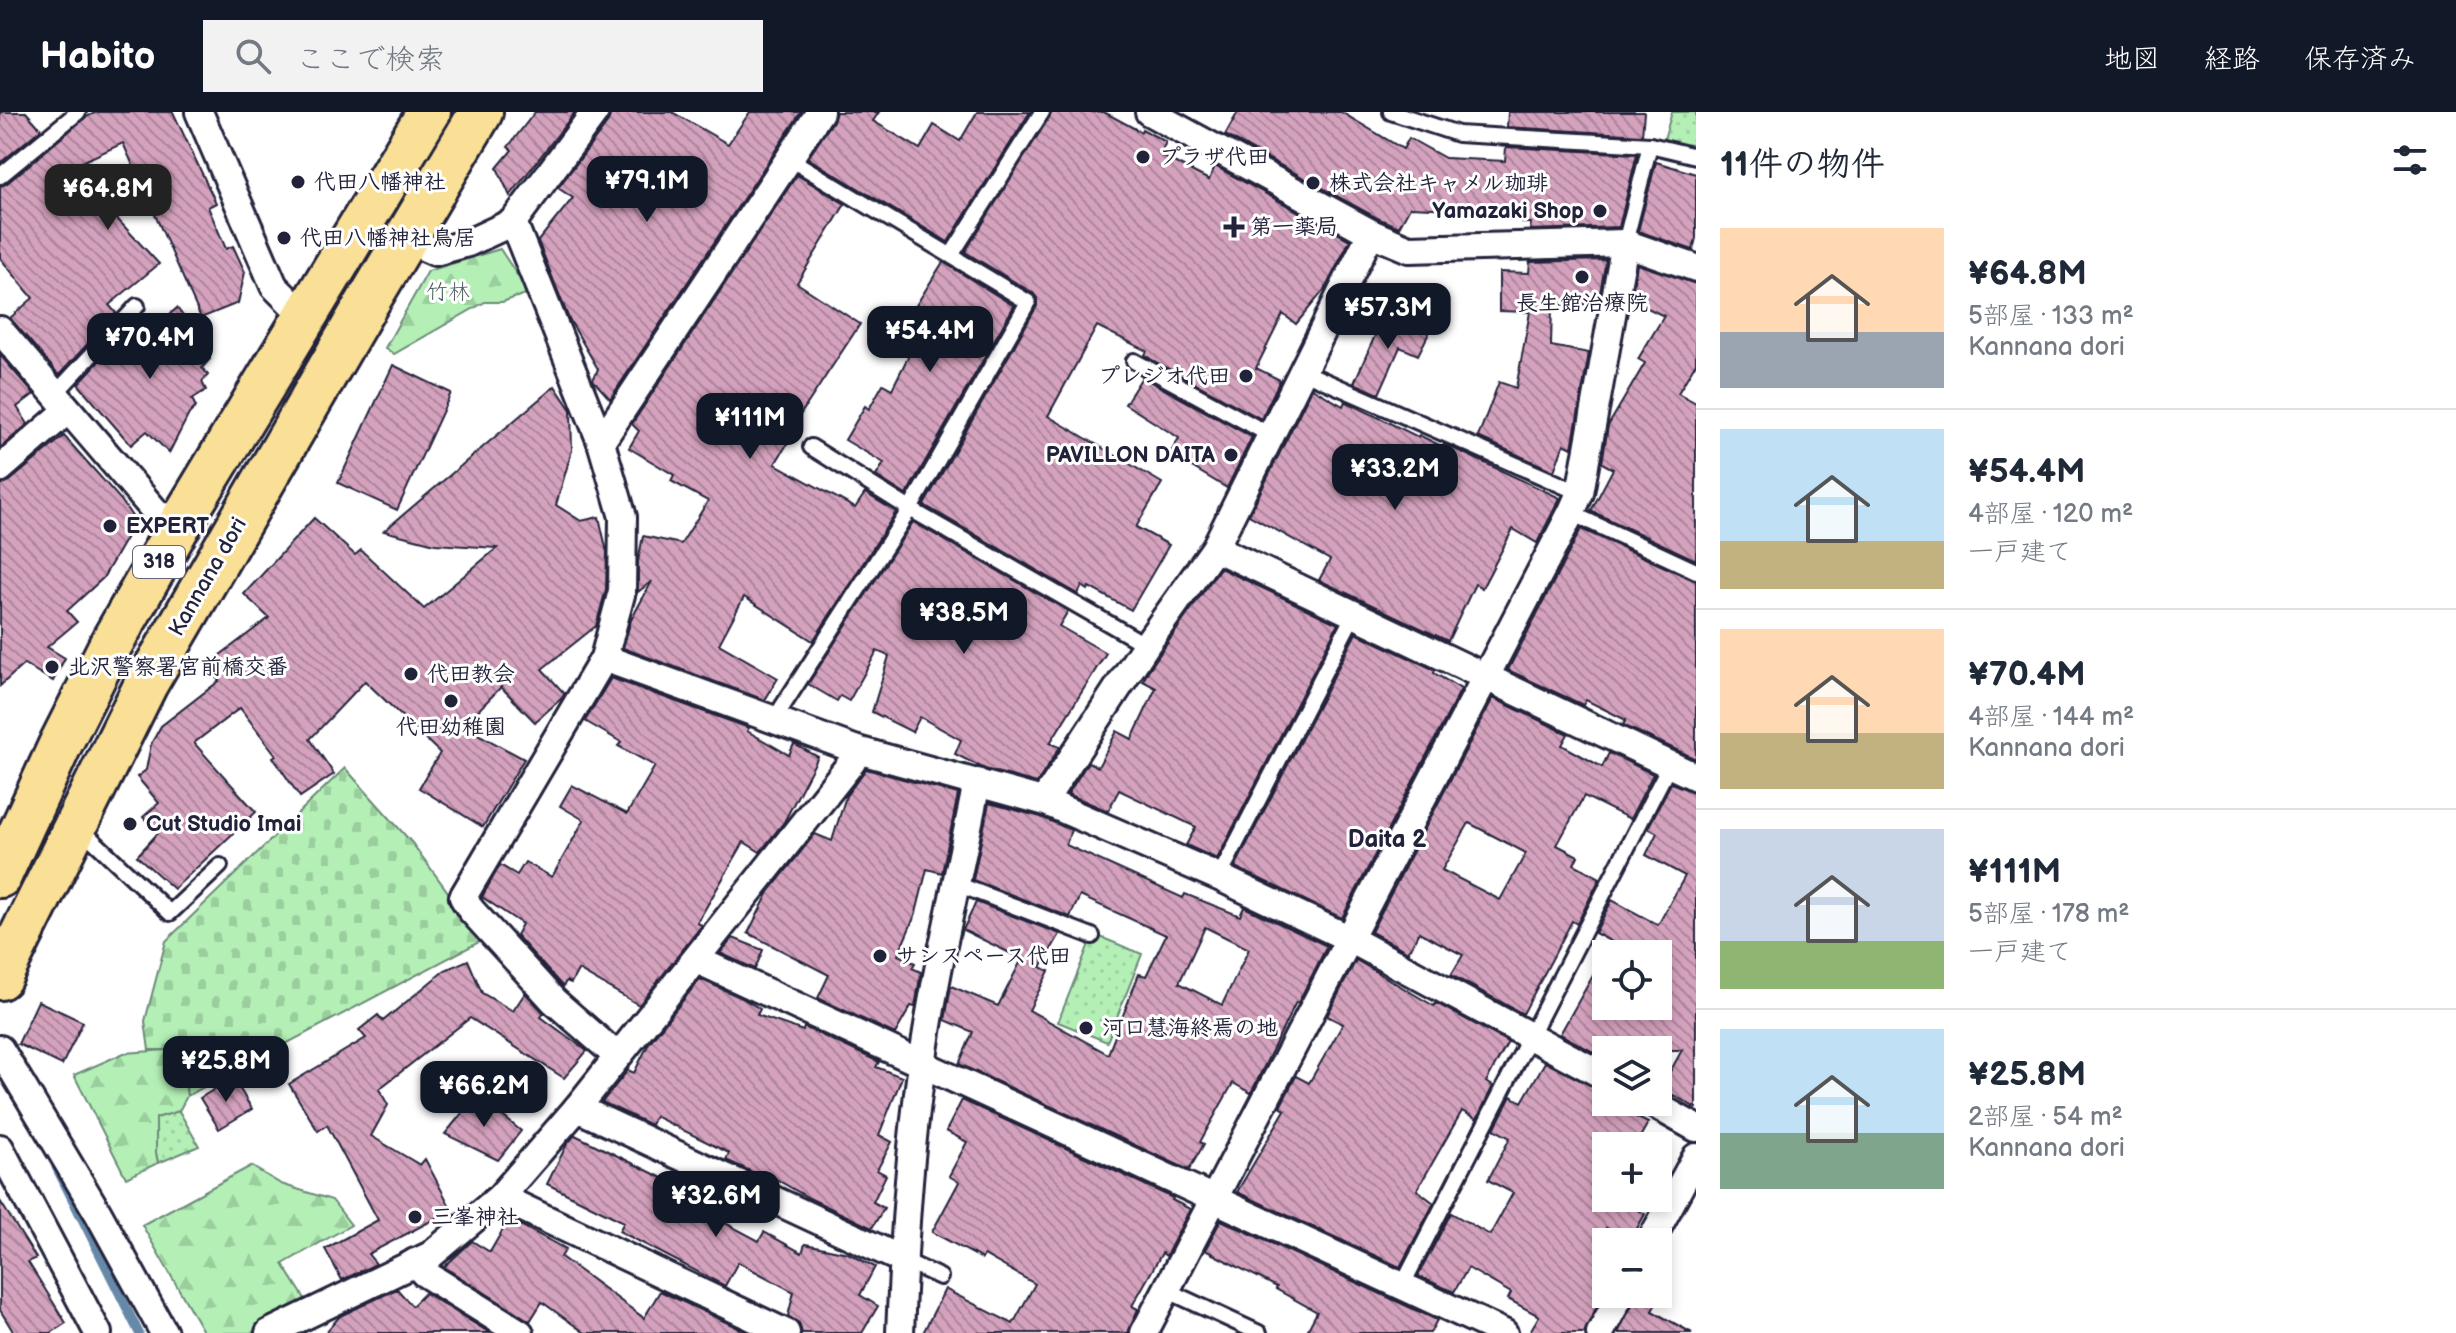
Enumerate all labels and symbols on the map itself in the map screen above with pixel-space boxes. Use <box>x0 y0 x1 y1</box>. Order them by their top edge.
place label: プラザ代田 <box>1159 144 1269 171</box>
marker: プラザ代田 <box>1134 148 1152 166</box>
pin: ¥79.1M <box>582 156 712 224</box>
pin: ¥64.8M <box>43 164 173 232</box>
place label: 代田八幡神社 <box>314 169 446 196</box>
place label: 株式会社キャメル珈琲 <box>1329 170 1549 197</box>
marker: 代田八幡神社 <box>289 173 307 191</box>
marker: 株式会社キャメル珈琲 <box>1304 174 1322 192</box>
place label: Yamazaki Shop <box>1432 198 1584 225</box>
marker: Yamazaki Shop <box>1591 202 1609 220</box>
place label: 第一薬局 <box>1250 214 1338 241</box>
marker: 第一薬局 <box>1225 218 1243 236</box>
place label: 代田八幡神社鳥居 <box>300 225 476 252</box>
marker: 代田八幡神社鳥居 <box>275 229 293 247</box>
marker: 長生館治療院 <box>1573 268 1591 286</box>
park label: 竹林 <box>426 279 470 306</box>
pin: ¥57.3M <box>1323 283 1453 351</box>
place label: 長生館治療院 <box>1516 290 1648 317</box>
pin: ¥54.4M <box>865 306 995 374</box>
pin: ¥70.4M <box>85 313 215 381</box>
place label: プレジオ代田 <box>1098 363 1230 390</box>
marker: プレジオ代田 <box>1237 367 1255 385</box>
pin: ¥111M <box>694 393 806 461</box>
place label: PAVILLON DAITA <box>1046 442 1216 469</box>
pin: ¥33.2M <box>1330 444 1460 512</box>
marker: PAVILLON DAITA <box>1222 446 1240 464</box>
place label: EXPERT <box>126 513 209 540</box>
street label: Kannana dori <box>163 513 253 641</box>
marker: EXPERT <box>101 517 119 535</box>
road number: 318 <box>133 546 185 578</box>
pin: ¥38.5M <box>899 588 1029 656</box>
place label: 北沢警察署宮前橋交番 <box>68 654 288 681</box>
marker: 北沢警察署宮前橋交番 <box>43 658 61 676</box>
place label: 代田教会 <box>427 661 515 688</box>
marker: 代田教会 <box>402 665 420 683</box>
marker: 代田幼稚園 <box>442 692 460 710</box>
place label: 代田幼稚園 <box>396 714 506 741</box>
place label: Cut Studio Imai <box>146 811 301 838</box>
marker: Cut Studio Imai <box>121 815 139 833</box>
district label: Daita 2 <box>1348 825 1427 854</box>
place label: サンスペース代田 <box>896 943 1071 970</box>
marker: サンスペース代田 <box>871 947 889 965</box>
place label: 河口慧海終焉の地 <box>1102 1015 1278 1042</box>
marker: 河口慧海終焉の地 <box>1077 1019 1095 1037</box>
pin: ¥25.8M <box>161 1036 291 1104</box>
pin: ¥66.2M <box>419 1061 549 1129</box>
pin: ¥32.6M <box>651 1171 781 1239</box>
place label: 三峯神社 <box>431 1204 519 1231</box>
marker: 三峯神社 <box>406 1208 424 1226</box>

